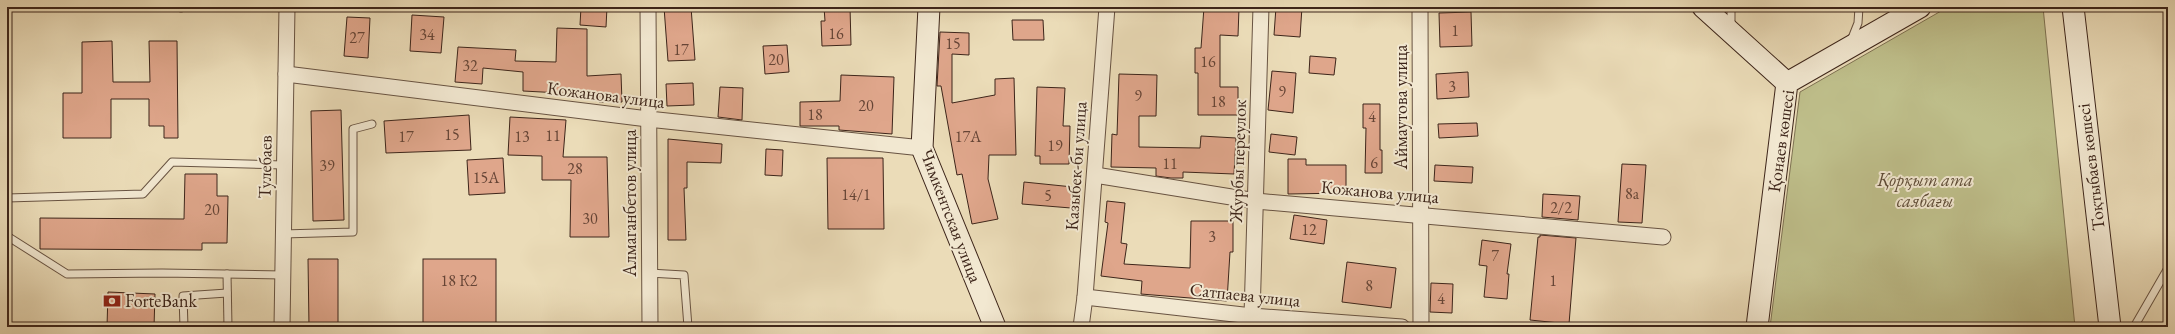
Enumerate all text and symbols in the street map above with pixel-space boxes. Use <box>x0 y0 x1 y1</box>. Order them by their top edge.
house number: 1 <box>1451 20 1459 41</box>
house number: 16 <box>828 23 844 44</box>
house number: 34 <box>419 24 435 45</box>
house number: 27 <box>349 27 365 48</box>
house number: 15 <box>945 33 961 54</box>
house number: 17 <box>673 39 689 60</box>
street label: Аймаутова улица <box>1389 44 1412 170</box>
house number: 20 <box>768 49 784 70</box>
house number: 16 <box>1200 51 1216 72</box>
house number: 32 <box>462 55 478 76</box>
street label: Кожанова улица <box>546 76 667 113</box>
house number: 3 <box>1448 76 1456 97</box>
house number: 9 <box>1278 81 1286 102</box>
house number: 9 <box>1134 85 1142 106</box>
street label: Қонаев көшесі <box>1762 88 1799 194</box>
house number: 18 <box>1210 91 1226 112</box>
house number: 20 <box>858 95 874 116</box>
street label: Журбы переулок <box>1224 99 1251 224</box>
street label: Казыбек-би улица <box>1060 100 1092 231</box>
street label: Тоқтыбаев көшесі <box>2071 102 2110 232</box>
house number: 18 <box>807 104 823 125</box>
house number: 4 <box>1368 106 1376 127</box>
house number: 15 <box>444 124 460 145</box>
house number: 11 <box>545 125 561 146</box>
house number: 17 <box>398 126 414 147</box>
house number: 13 <box>514 126 530 147</box>
house number: 17А <box>955 126 982 147</box>
street label: Алмаганбетов улица <box>618 128 641 278</box>
street label: Тулебаев <box>252 135 277 199</box>
house number: 19 <box>1047 135 1063 156</box>
street label: Чимкентская улица <box>915 146 988 287</box>
house number: 6 <box>1370 152 1378 173</box>
house number: 11 <box>1162 153 1178 174</box>
house number: 39 <box>319 155 335 176</box>
house number: 28 <box>567 158 583 179</box>
house number: 15А <box>473 167 500 188</box>
park label: Қорқыт ата саябағы <box>1876 168 1973 212</box>
street label: Кожанова улица <box>1320 175 1441 208</box>
house number: 8а <box>1625 183 1640 204</box>
house number: 14/1 <box>841 184 871 205</box>
house number: 5 <box>1044 185 1052 206</box>
house number: 2/2 <box>1550 197 1572 218</box>
house number: 20 <box>204 199 220 220</box>
house number: 30 <box>582 208 598 229</box>
house number: 12 <box>1301 219 1317 240</box>
house number: 3 <box>1208 226 1216 247</box>
house number: 7 <box>1491 245 1499 266</box>
house number: 18 К2 <box>441 270 478 291</box>
house number: 1 <box>1549 270 1557 291</box>
house number: 8 <box>1365 275 1373 296</box>
street label: Сатпаева улица <box>1189 277 1302 312</box>
house number: 4 <box>1437 288 1445 309</box>
place label: ForteBank <box>125 289 198 312</box>
bank icon: ForteBank <box>102 291 122 311</box>

